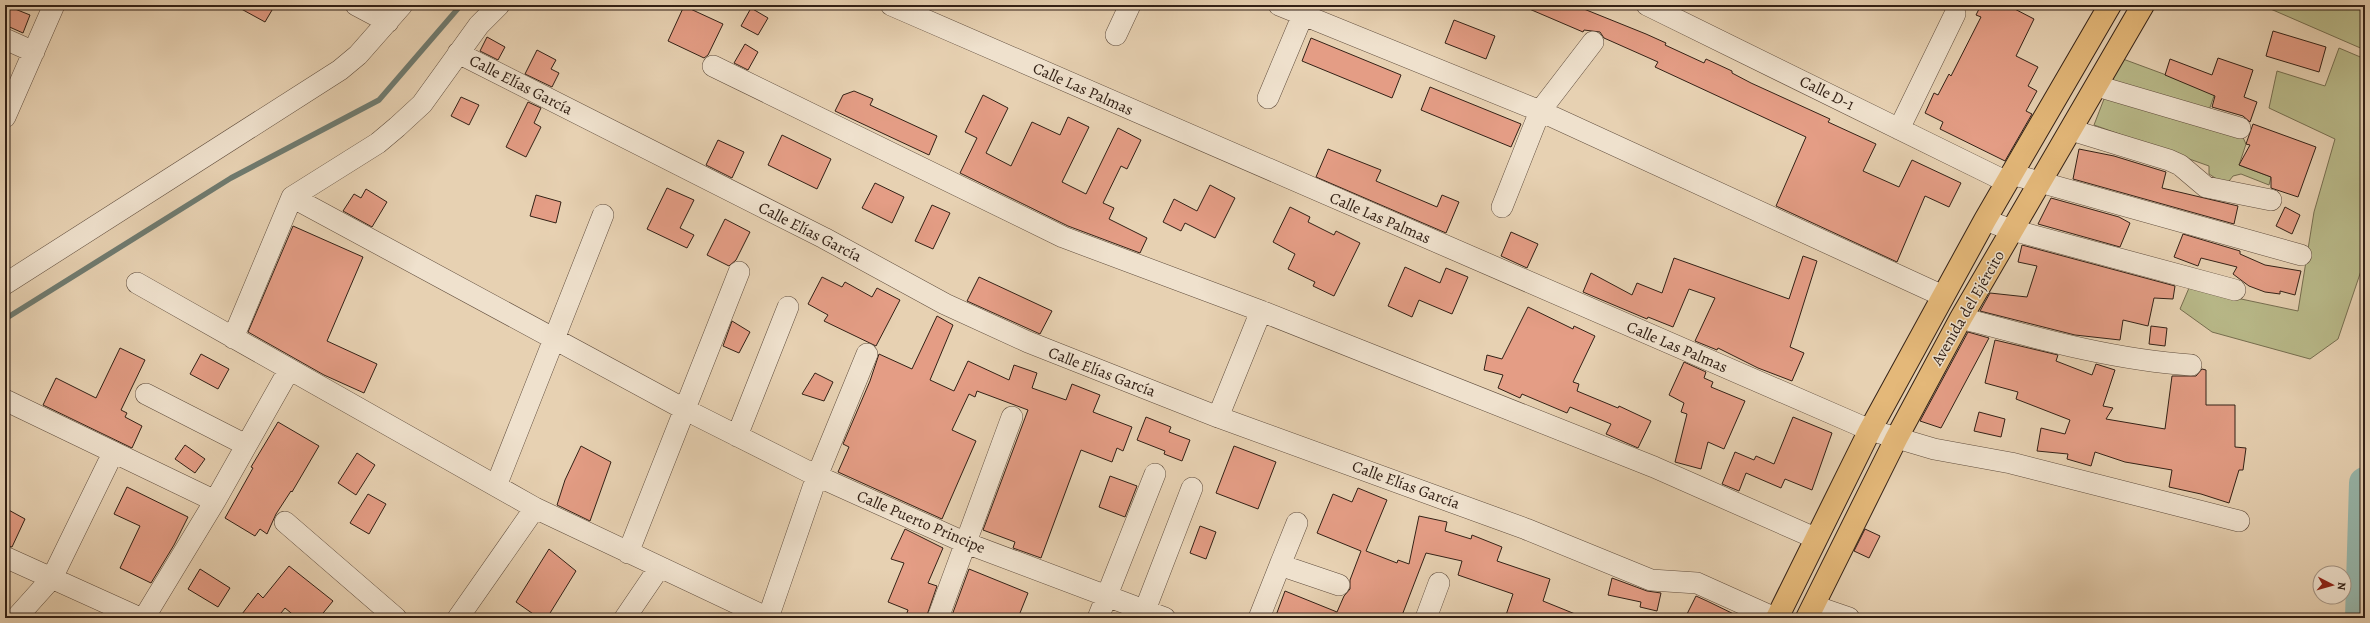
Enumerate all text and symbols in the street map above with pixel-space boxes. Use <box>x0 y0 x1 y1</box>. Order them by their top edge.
street label: Calle Elías García <box>466 49 577 121</box>
street label: Calle Las Palmas <box>1029 57 1137 121</box>
street label: Calle D-1 <box>1796 70 1859 116</box>
street label: Calle Las Palmas <box>1326 187 1434 249</box>
street label: Calle Elías García <box>755 196 866 268</box>
street label: Avenida del Ejército <box>1926 246 2010 370</box>
street label: Calle Las Palmas <box>1623 316 1731 378</box>
street label: Calle Elías García <box>1045 341 1159 403</box>
street label: Calle Elías García <box>1349 455 1463 515</box>
street label: Calle Puerto Principe <box>853 485 989 559</box>
north arrow <box>2312 565 2352 605</box>
text: N <box>2334 581 2349 591</box>

